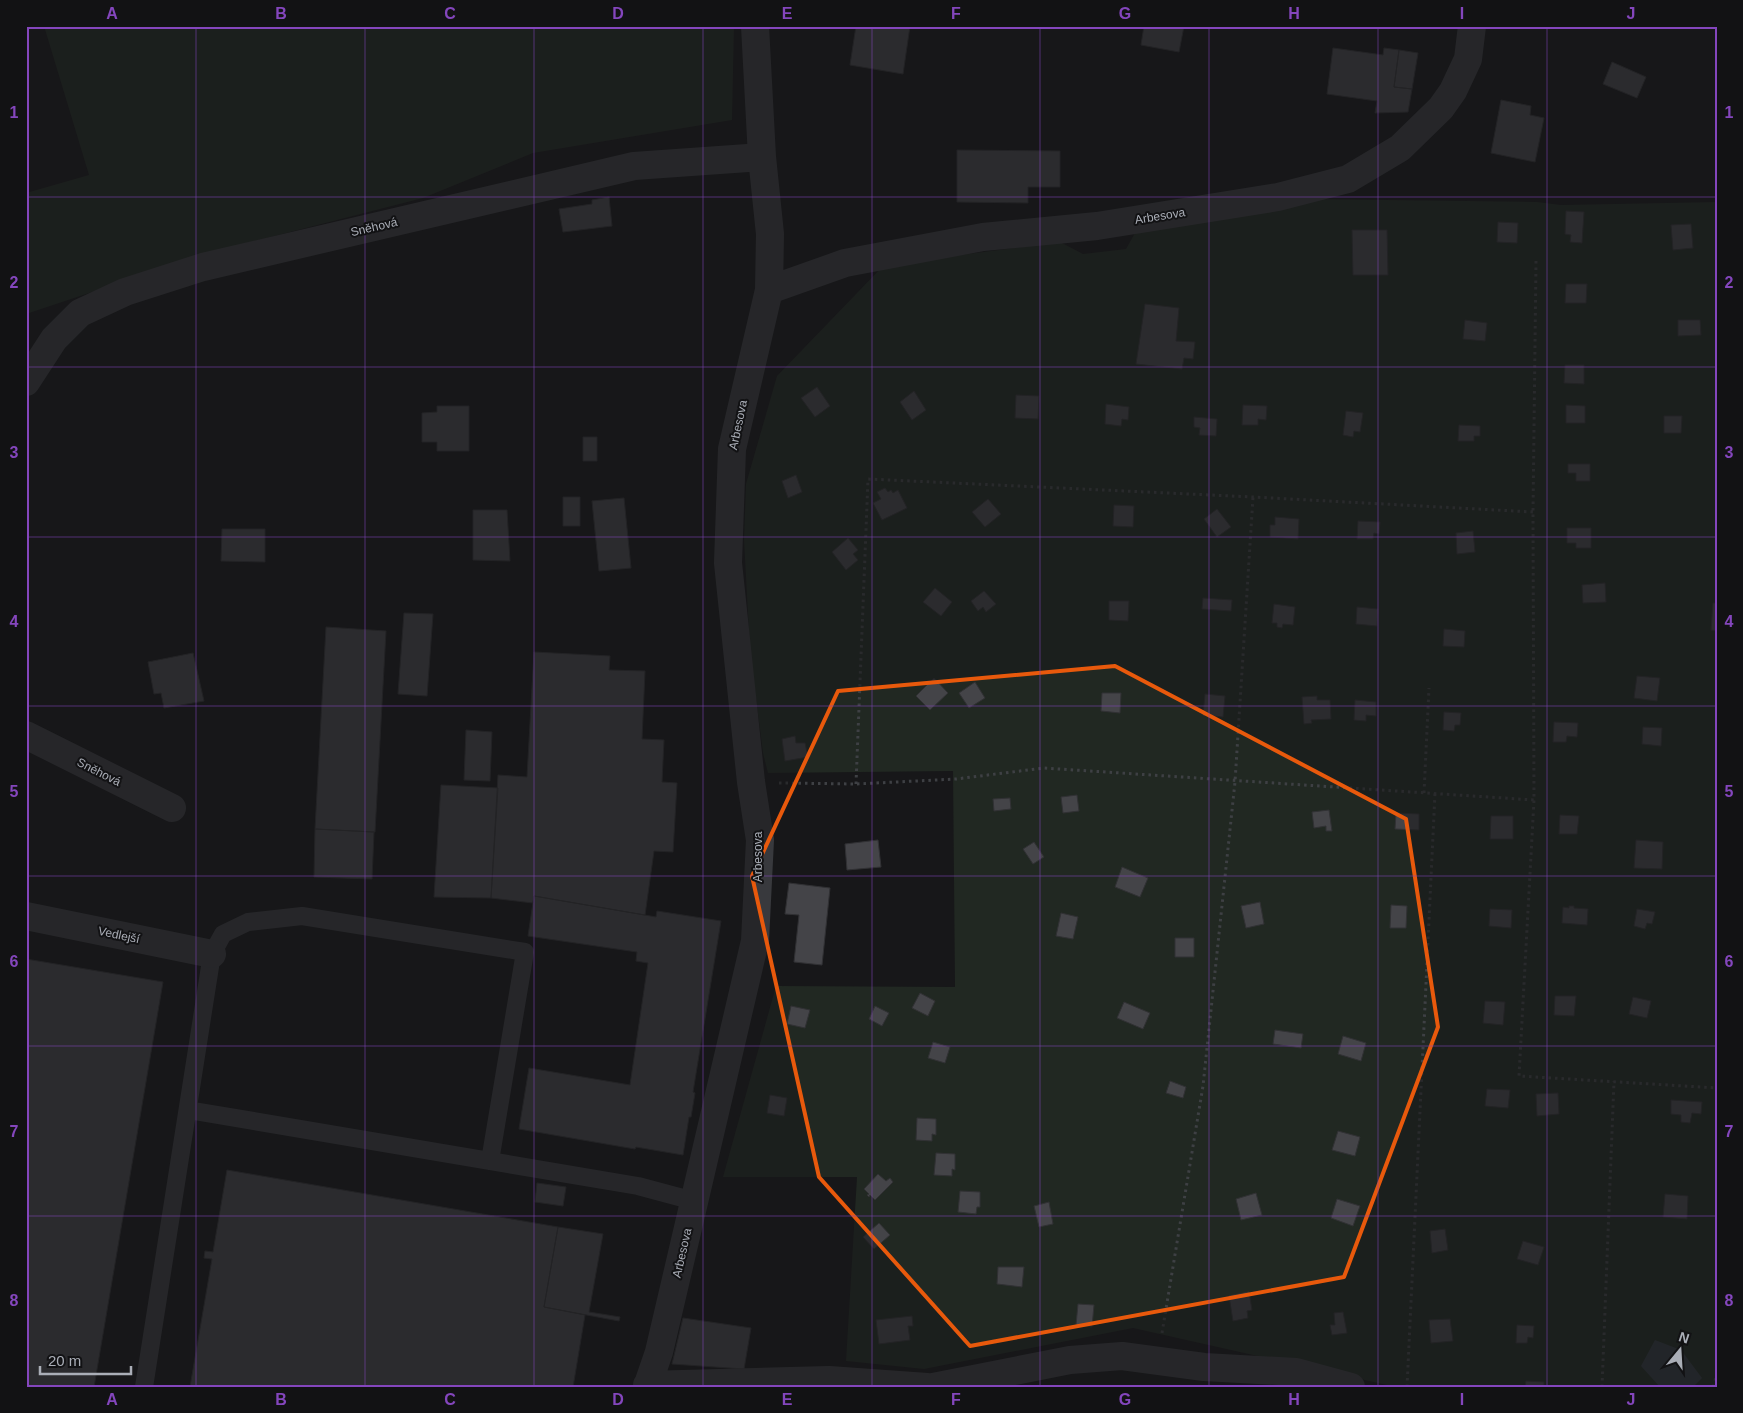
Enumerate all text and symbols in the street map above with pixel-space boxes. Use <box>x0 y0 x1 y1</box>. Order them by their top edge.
text: A <box>106 5 118 22</box>
text: B <box>275 5 287 22</box>
text: C <box>444 5 456 22</box>
text: D <box>612 5 624 22</box>
text: E <box>782 5 793 22</box>
text: F <box>951 5 961 22</box>
text: G <box>1119 5 1131 22</box>
text: H <box>1288 5 1300 22</box>
text: I <box>1460 5 1464 22</box>
text: J <box>1627 5 1635 22</box>
text: 1 <box>10 104 19 121</box>
text: 1 <box>1725 104 1734 121</box>
street label: Arbesova <box>1134 205 1186 227</box>
street label: Sněhová <box>349 215 399 239</box>
text: 2 <box>10 274 19 291</box>
text: 2 <box>1725 274 1734 291</box>
street label: Arbesova <box>726 398 750 451</box>
text: 3 <box>10 444 19 461</box>
text: 3 <box>1725 444 1734 461</box>
text: 4 <box>10 613 19 630</box>
text: 4 <box>1725 613 1734 630</box>
street label: Sněhová <box>75 755 124 789</box>
text: 5 <box>10 783 19 800</box>
text: 5 <box>1725 783 1734 800</box>
street label: Arbesova <box>751 831 765 882</box>
street label: Vedlejší <box>97 924 142 946</box>
text: 6 <box>10 953 19 970</box>
text: 6 <box>1725 953 1734 970</box>
text: 7 <box>10 1123 19 1140</box>
text: 7 <box>1725 1123 1734 1140</box>
street label: Arbesova <box>669 1226 695 1279</box>
text: 8 <box>10 1292 19 1309</box>
text: 8 <box>1725 1292 1734 1309</box>
north arrow <box>1656 1326 1706 1376</box>
text: N <box>1677 1328 1691 1347</box>
scale bar <box>40 1343 131 1375</box>
text: 20 m <box>48 1352 81 1369</box>
text: A <box>106 1391 118 1408</box>
text: B <box>275 1391 287 1408</box>
text: C <box>444 1391 456 1408</box>
text: D <box>612 1391 624 1408</box>
text: E <box>782 1391 793 1408</box>
text: F <box>951 1391 961 1408</box>
text: G <box>1119 1391 1131 1408</box>
text: H <box>1288 1391 1300 1408</box>
text: I <box>1460 1391 1464 1408</box>
text: J <box>1627 1391 1635 1408</box>

